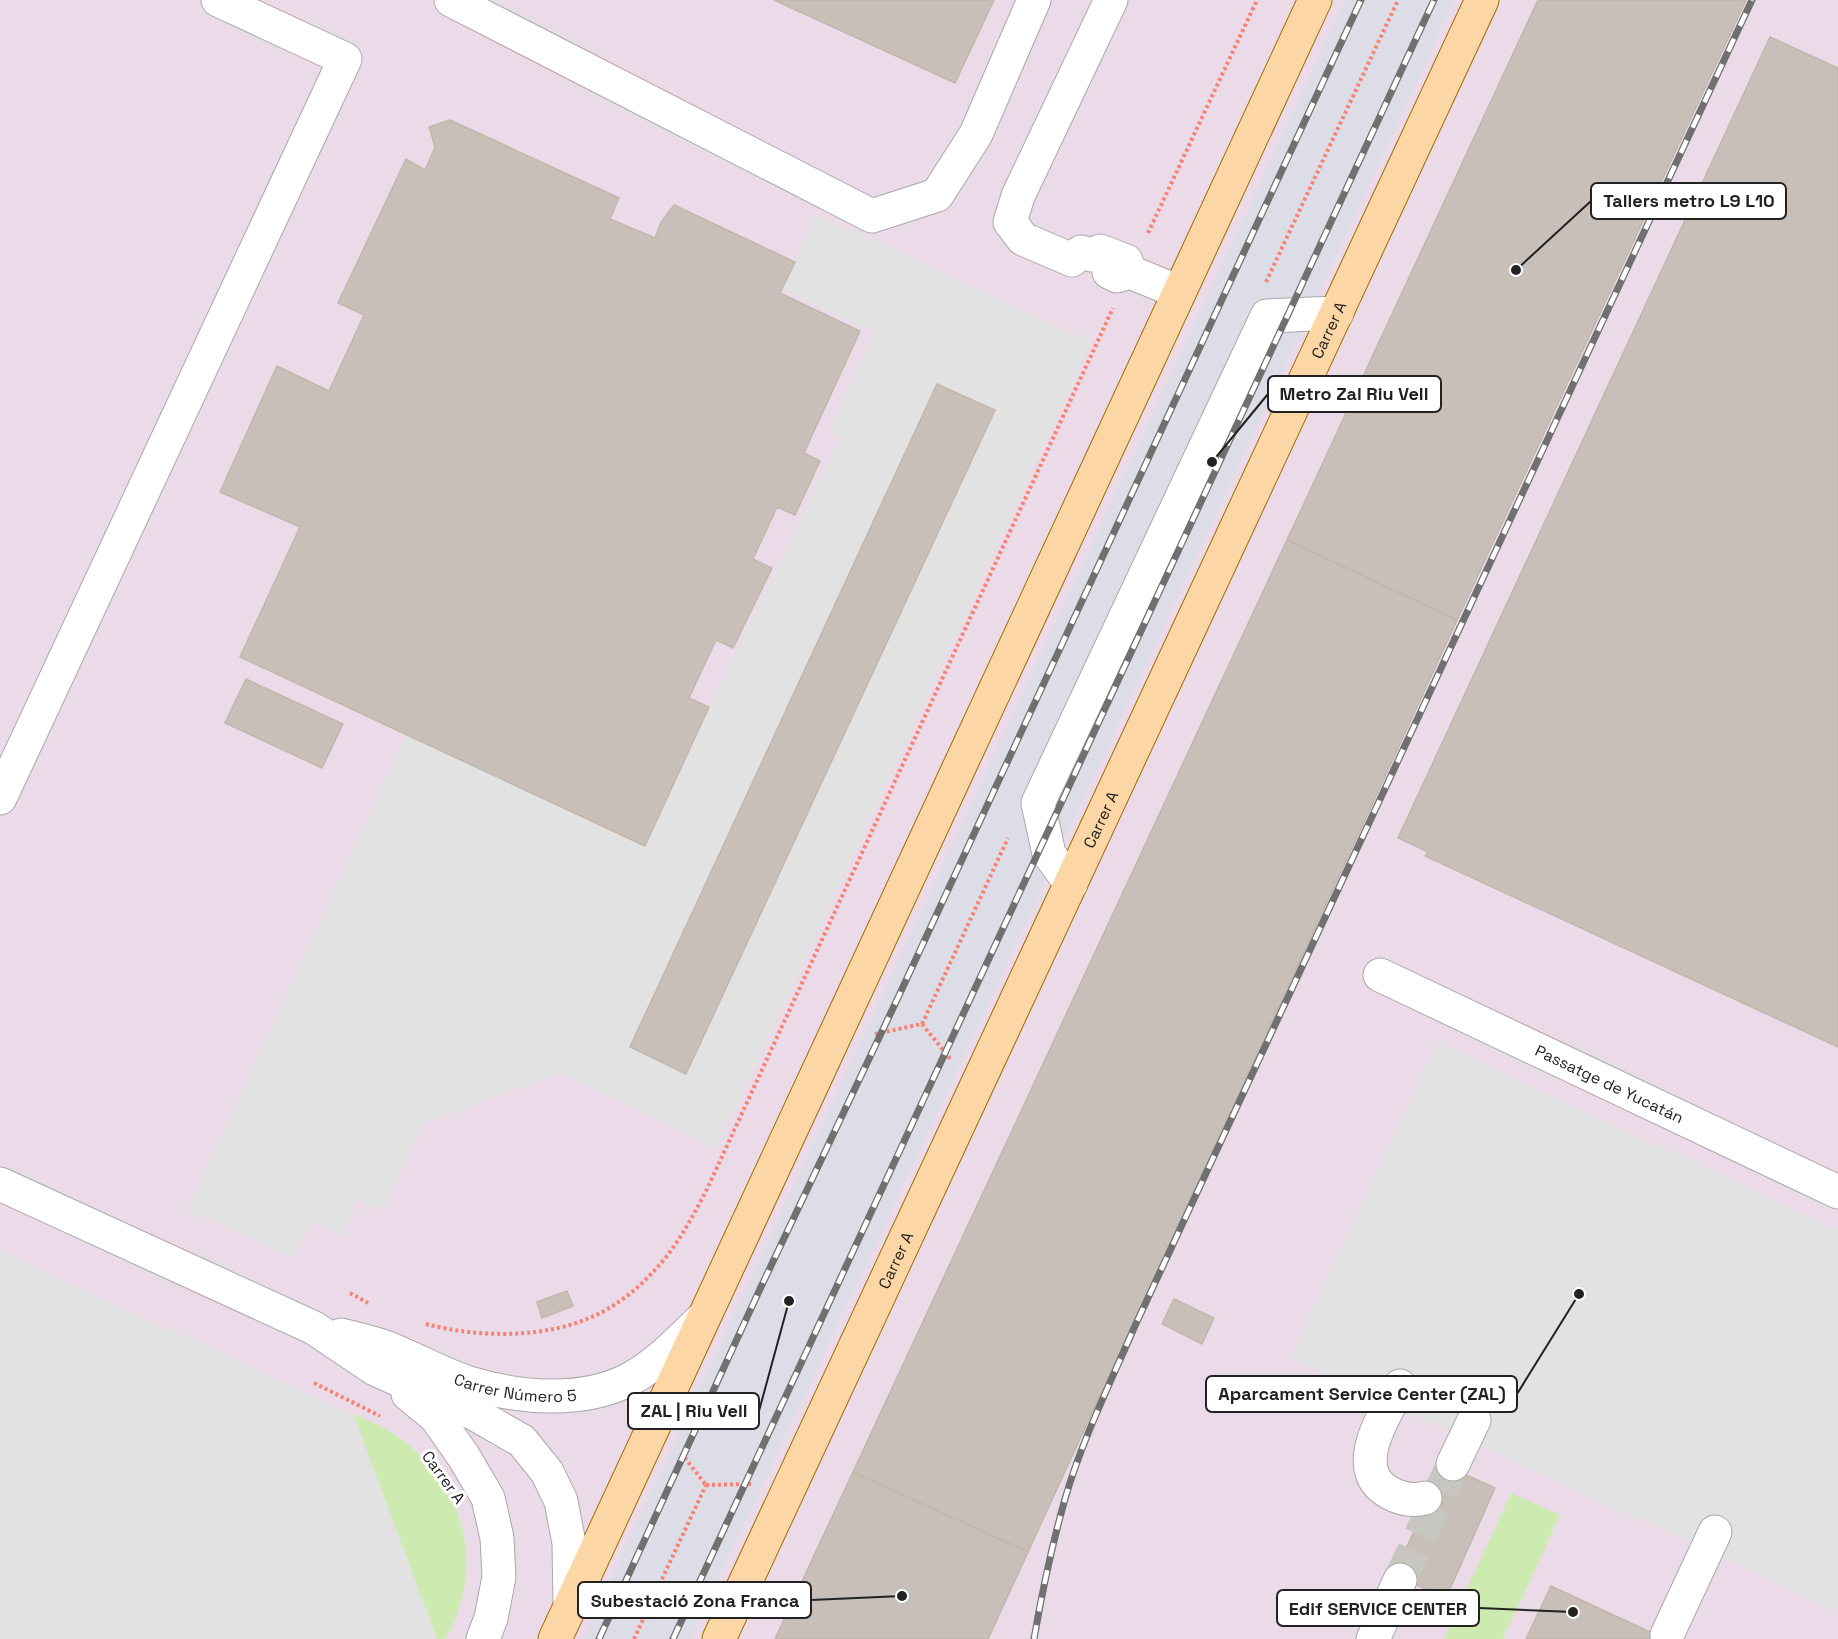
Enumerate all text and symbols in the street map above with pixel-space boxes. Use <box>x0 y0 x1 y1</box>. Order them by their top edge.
callout: Tallers metro L9 L10 <box>1591 183 1786 219</box>
text: Tallers metro L9 L10 <box>1603 189 1775 212</box>
street label: Carrer A <box>1307 298 1351 362</box>
callout: Metro Zal Riu Vell <box>1268 376 1441 412</box>
text: Metro Zal Riu Vell <box>1280 382 1428 405</box>
street label: Carrer A <box>1079 788 1123 852</box>
street label: Passatge de Yucatán <box>1532 1040 1687 1128</box>
street label: Carrer A <box>874 1228 918 1292</box>
street label: Carrer Número 5 <box>451 1369 578 1407</box>
callout: Aparcament Service Center (ZAL) <box>1206 1376 1517 1412</box>
text: Aparcament Service Center (ZAL) <box>1218 1382 1506 1405</box>
callout: ZAL | Riu Vell <box>628 1393 759 1429</box>
text: ZAL | Riu Vell <box>641 1399 747 1422</box>
street label: Carrer A <box>417 1447 470 1508</box>
callout: Subestació Zona Franca <box>578 1582 811 1618</box>
text: Subestació Zona Franca <box>591 1589 800 1612</box>
callout: Edif SERVICE CENTER <box>1277 1590 1479 1626</box>
text: Edif SERVICE CENTER <box>1289 1597 1467 1620</box>

